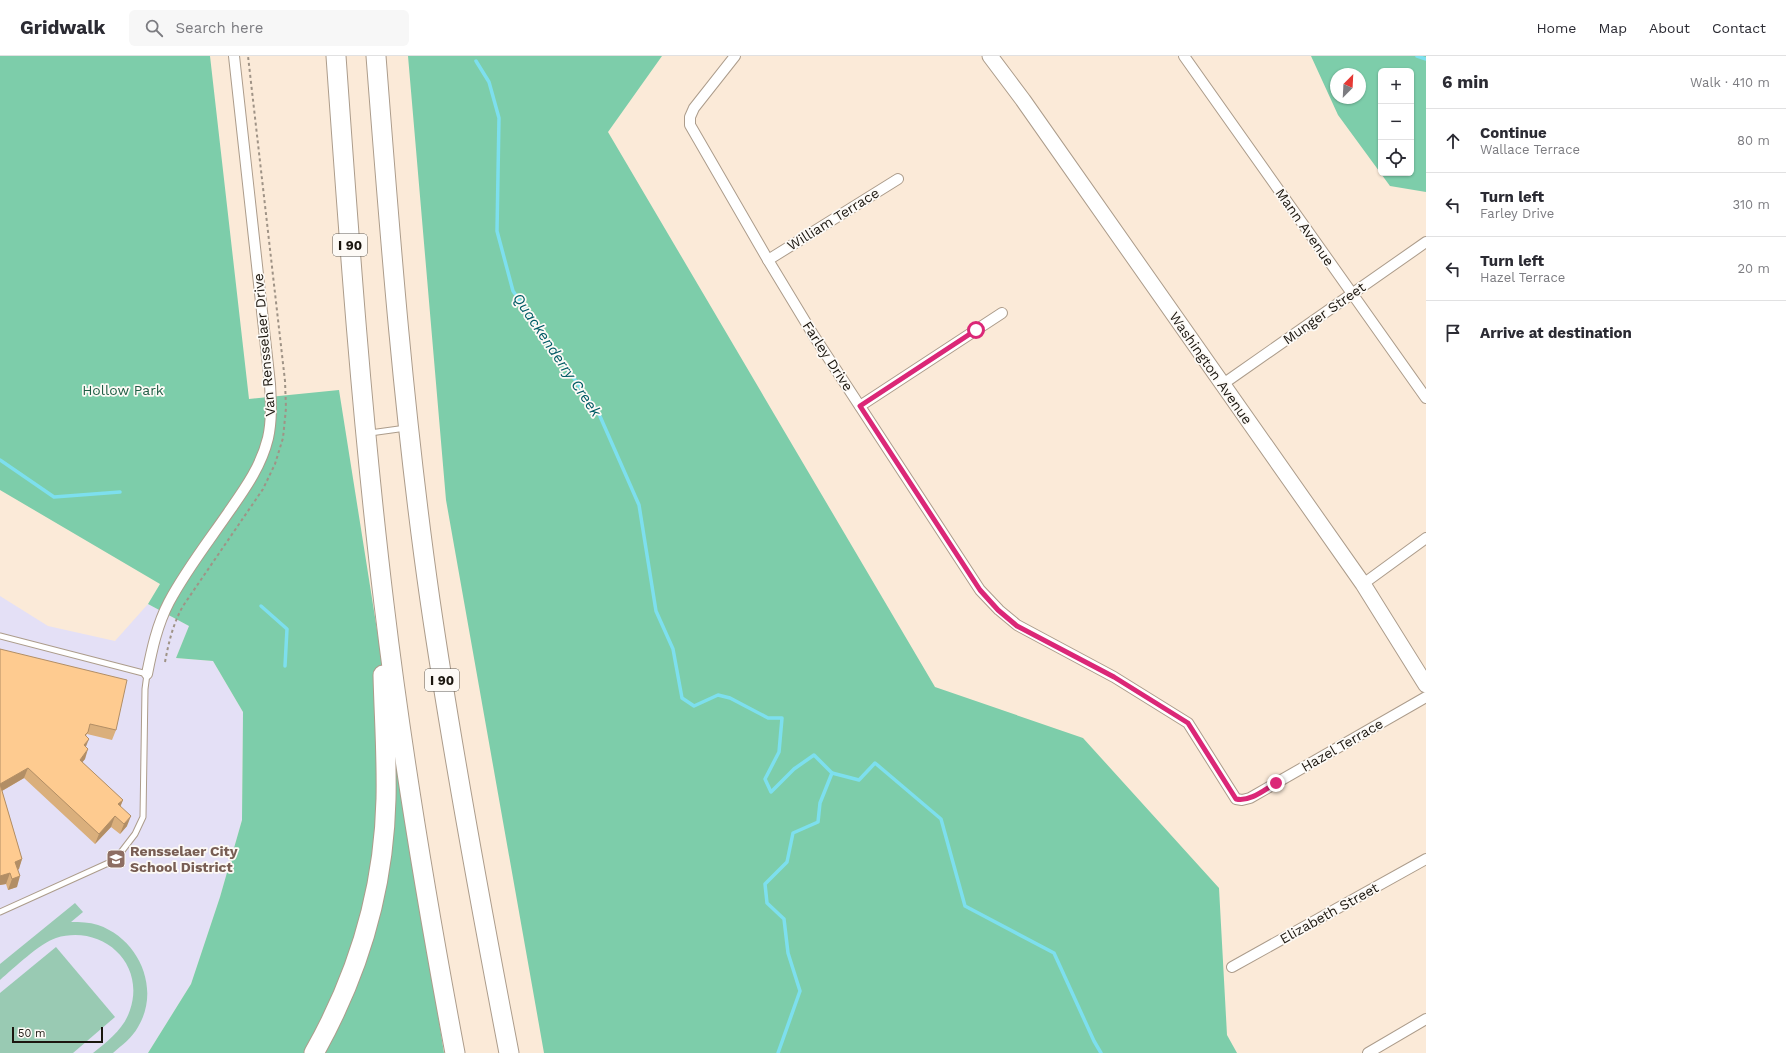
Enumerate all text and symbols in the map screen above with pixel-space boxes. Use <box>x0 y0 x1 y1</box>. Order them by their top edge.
search box <box>129 10 409 46</box>
text: Gridwalk <box>20 16 105 39</box>
icon: search <box>143 17 165 39</box>
text: Search here <box>175 19 263 37</box>
text: Home <box>1536 20 1576 36</box>
text: Map <box>1598 20 1627 36</box>
text: About <box>1649 20 1690 36</box>
text: Contact <box>1712 20 1766 36</box>
north arrow <box>1330 68 1366 104</box>
map controls <box>1378 68 1414 176</box>
button: + <box>1378 68 1414 104</box>
text: 6 min <box>1442 72 1489 92</box>
text: Walk · 410 m <box>1690 75 1770 90</box>
button: − <box>1378 104 1414 140</box>
text: Continue <box>1480 124 1547 142</box>
icon: ahead <box>1442 130 1464 152</box>
text: 80 m <box>1737 133 1770 148</box>
button: locate <box>1378 140 1414 176</box>
text: Wallace Terrace <box>1480 142 1580 157</box>
street label: William Terrace <box>784 184 882 254</box>
street label: Mann Avenue <box>1272 185 1338 269</box>
text: Turn left <box>1480 188 1544 206</box>
icon: left <box>1442 194 1464 216</box>
text: 310 m <box>1732 197 1770 212</box>
text: Farley Drive <box>1480 206 1554 221</box>
road number: I 90 <box>333 234 367 256</box>
text: Turn left <box>1480 252 1544 270</box>
icon: left <box>1442 258 1464 280</box>
text: 20 m <box>1738 261 1770 276</box>
text: Hazel Terrace <box>1480 270 1565 285</box>
street label: Van Rensselaer Drive <box>250 273 278 417</box>
street label: Munger Street <box>1280 279 1368 347</box>
water label: Quackenderry Creek <box>509 290 606 421</box>
street label: Washington Avenue <box>1166 309 1256 427</box>
street label: Farley Drive <box>800 318 856 394</box>
route start <box>967 321 985 339</box>
icon: arrive <box>1442 322 1464 344</box>
text: Arrive at destination <box>1480 324 1632 342</box>
park label: Hollow Park <box>82 382 164 398</box>
road number: I 90 <box>425 669 459 691</box>
street label: Hazel Terrace <box>1298 715 1386 775</box>
route end <box>1267 774 1285 792</box>
place label: Rensselaer City School District <box>130 843 238 875</box>
school or university icon: Rensselaer City School District <box>105 848 127 870</box>
street label: Elizabeth Street <box>1277 879 1381 947</box>
scale bar <box>12 1025 103 1044</box>
text: 50 m <box>18 1027 45 1040</box>

